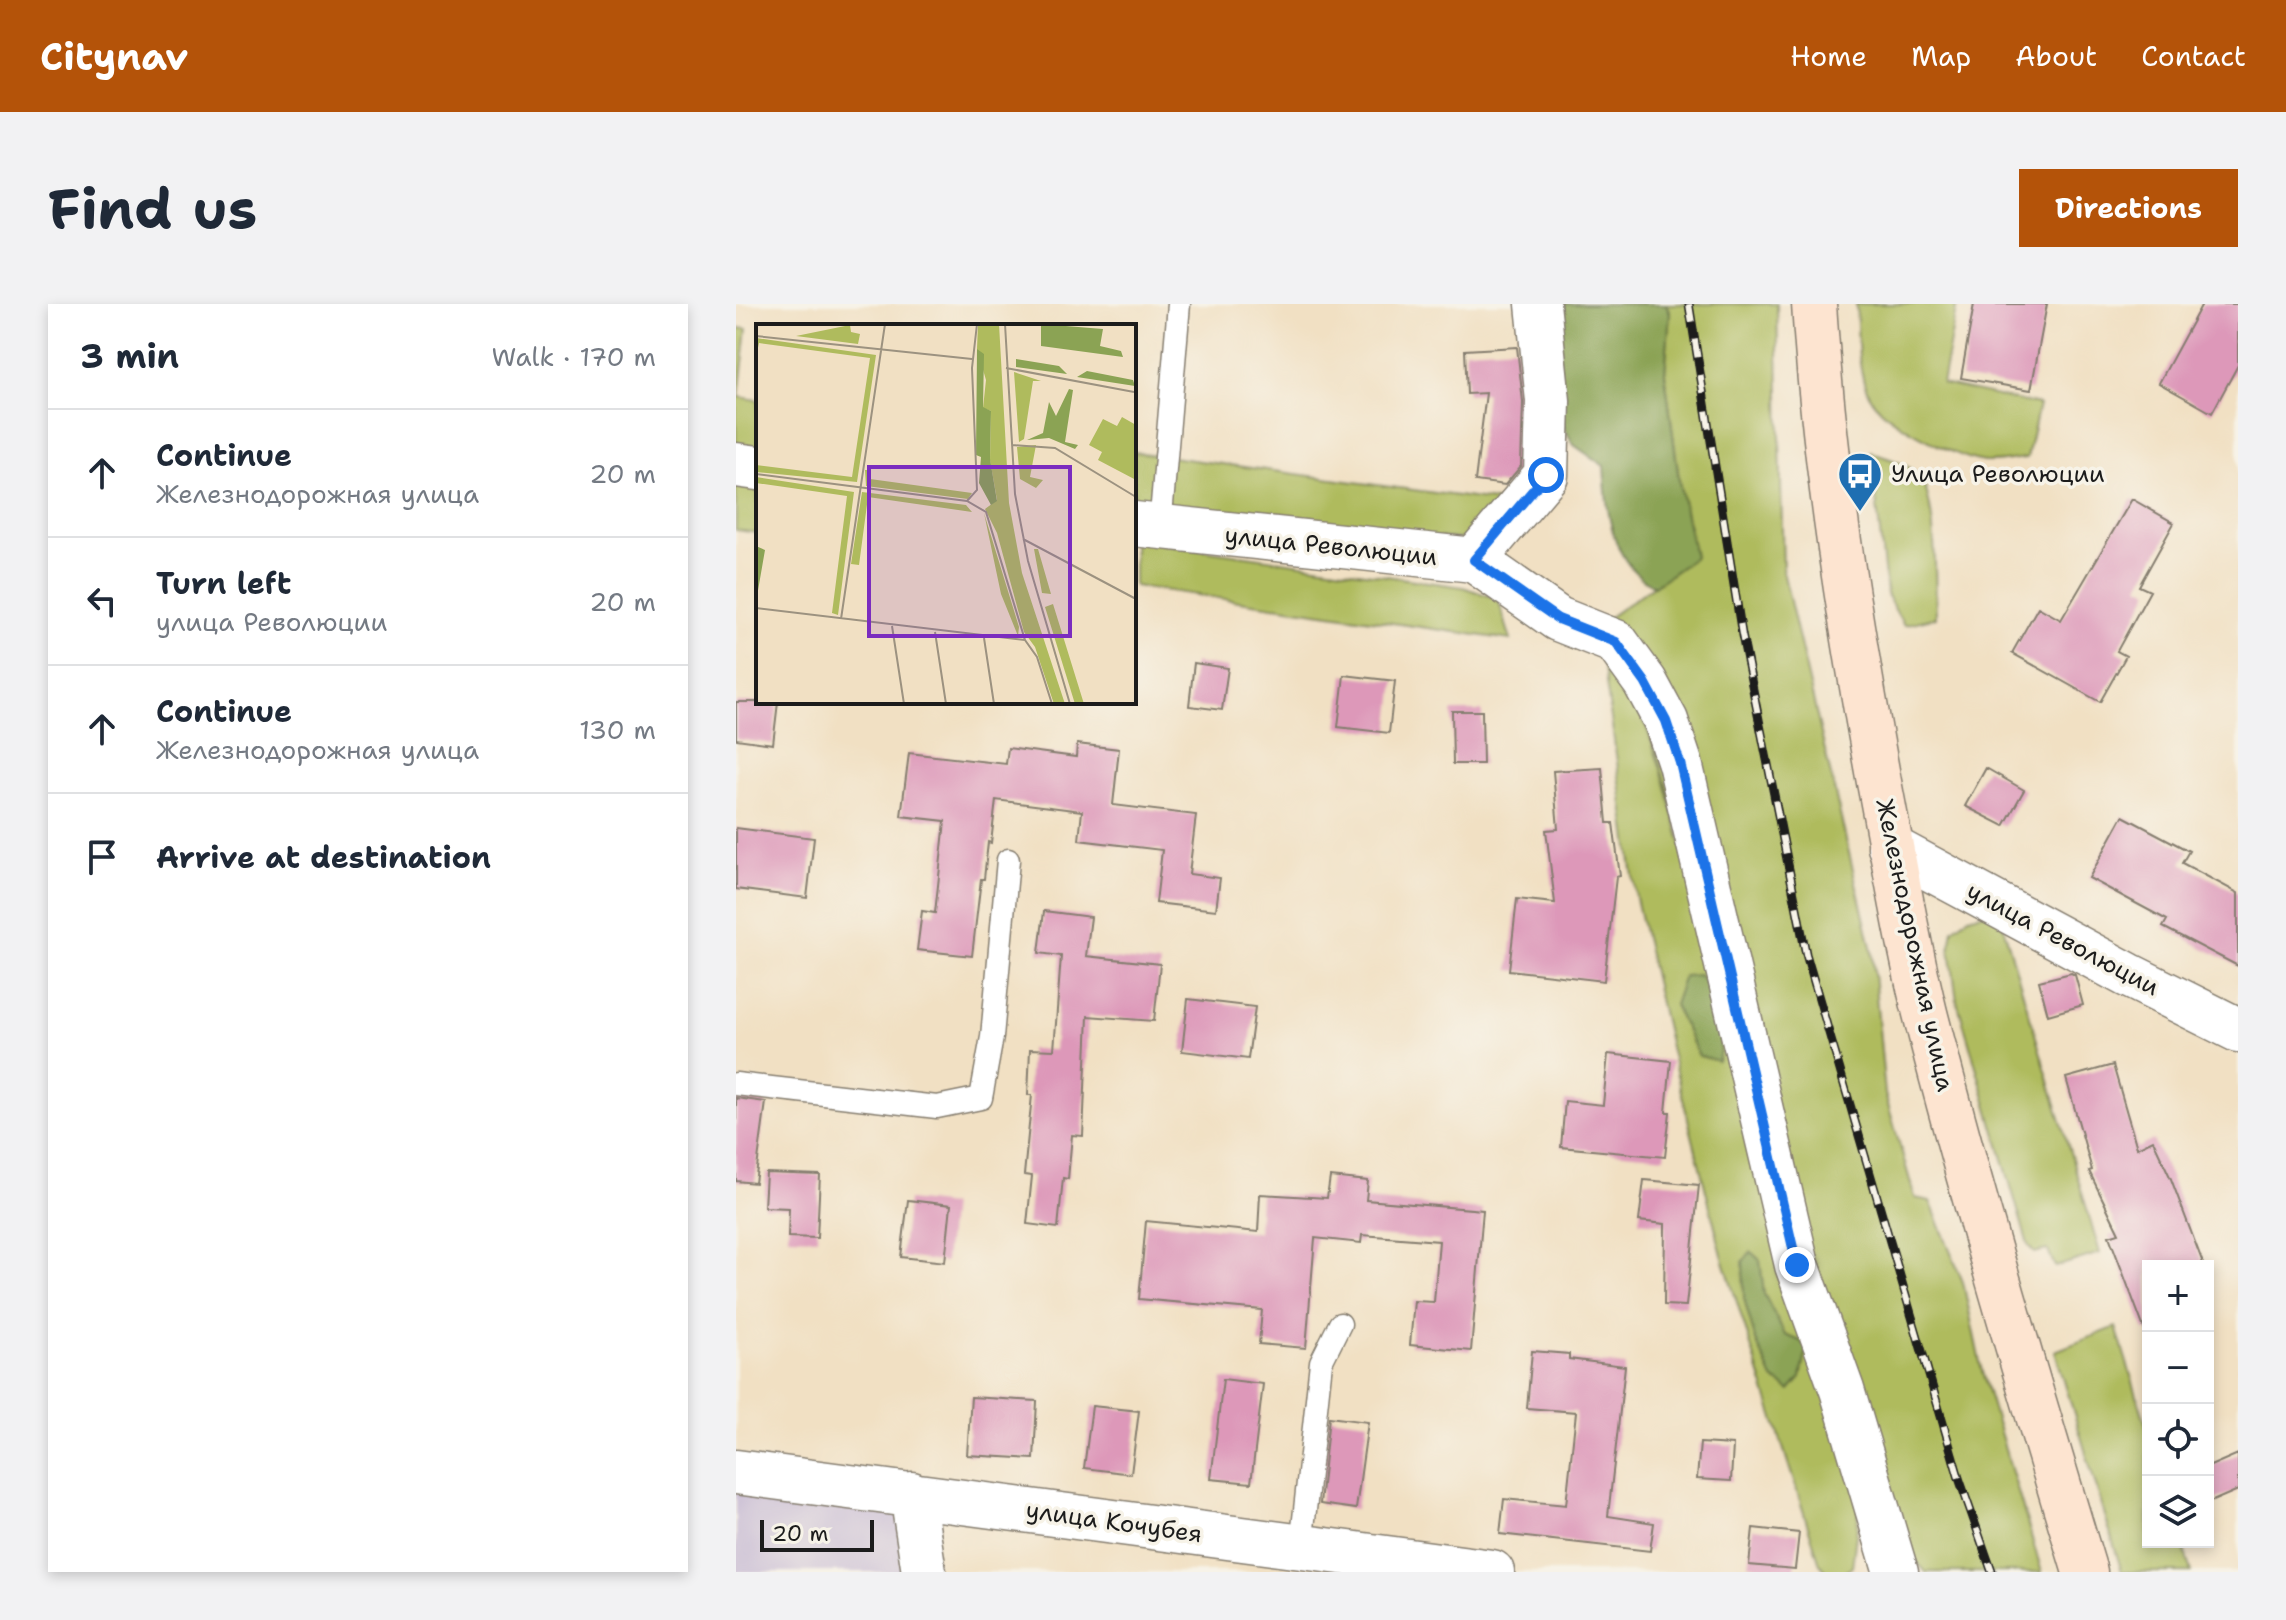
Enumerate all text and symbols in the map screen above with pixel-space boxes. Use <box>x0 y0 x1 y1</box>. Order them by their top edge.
text: Citynav <box>40 31 188 82</box>
text: Home <box>1790 37 1867 75</box>
text: Map <box>1911 37 1971 75</box>
text: About <box>2015 37 2097 75</box>
text: Contact <box>2141 37 2246 75</box>
button: Directions <box>2019 169 2238 247</box>
text: Find us <box>48 171 257 246</box>
inset map <box>756 324 1136 704</box>
text: 3 min <box>80 333 179 379</box>
text: Walk · 170 m <box>492 339 656 374</box>
text: Continue <box>156 435 292 476</box>
bus stop icon: Улица Революции <box>1836 450 1884 513</box>
icon: ahead <box>80 451 124 495</box>
text: 20 m <box>589 456 656 491</box>
route start <box>1528 457 1564 493</box>
place label: Улица Революции <box>1891 458 2105 490</box>
text: Железнодорожная улица <box>156 476 479 511</box>
street label: улица Революции <box>1223 519 1439 573</box>
text: Turn left <box>156 563 291 604</box>
icon: left <box>80 579 124 623</box>
text: 20 m <box>589 584 656 619</box>
text: улица Революции <box>156 604 387 639</box>
text: Continue <box>156 691 292 732</box>
icon: ahead <box>80 707 124 751</box>
text: 130 m <box>579 712 656 747</box>
text: Железнодорожная улица <box>156 732 479 767</box>
street label: Железнодорожная улица <box>1868 796 1962 1094</box>
icon: arrive <box>80 835 124 879</box>
text: Arrive at destination <box>156 837 491 878</box>
street label: улица Революции <box>1961 875 2165 1003</box>
route end <box>1779 1247 1815 1283</box>
map controls <box>2142 1260 2214 1548</box>
button: + <box>2142 1260 2214 1332</box>
button: − <box>2142 1332 2214 1404</box>
button: locate <box>2142 1404 2214 1476</box>
button: layers <box>2142 1476 2214 1548</box>
street label: улица Кочубея <box>1024 1494 1204 1550</box>
scale bar <box>760 1516 874 1552</box>
text: 20 m <box>772 1519 829 1548</box>

